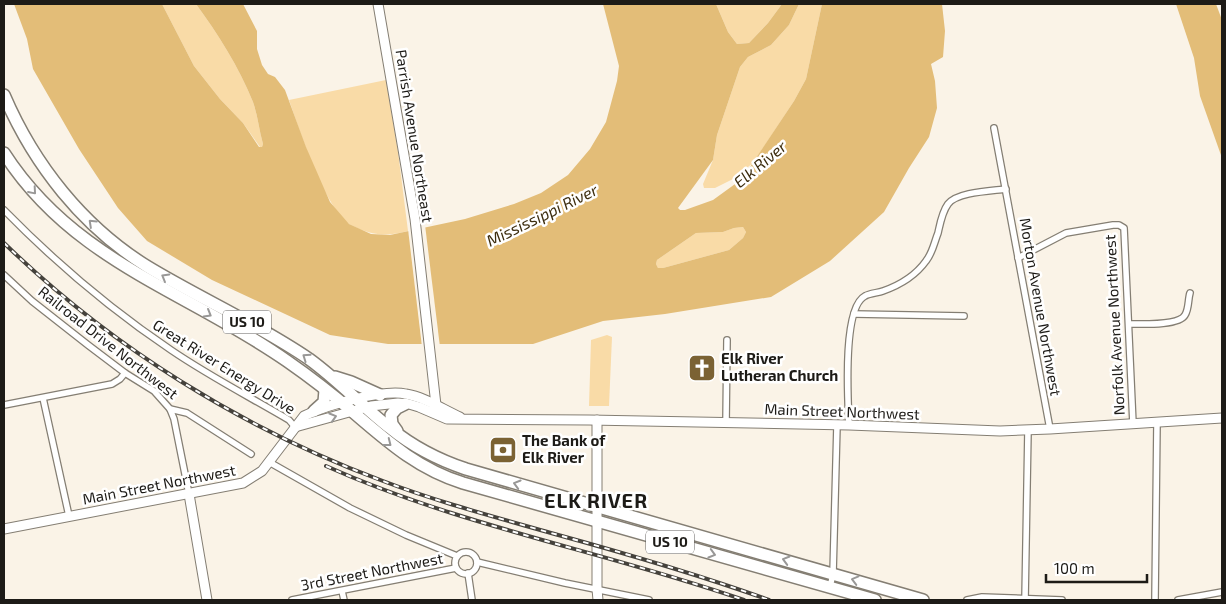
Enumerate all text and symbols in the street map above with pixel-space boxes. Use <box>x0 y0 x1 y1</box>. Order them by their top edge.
street label: Parrish Avenue Northeast <box>392 48 438 224</box>
water label: Elk River <box>730 136 790 191</box>
water label: Mississippi River <box>483 179 601 250</box>
one-way arrow <box>28 186 37 195</box>
street label: Morton Avenue Northwest <box>1016 216 1066 398</box>
one-way arrow <box>88 220 97 229</box>
street label: Norfolk Avenue Northwest <box>1100 234 1128 416</box>
one-way arrow <box>161 273 170 283</box>
street label: Railroad Drive Northwest <box>35 282 182 403</box>
one-way arrow <box>202 307 211 317</box>
road number: US 10 <box>223 311 271 334</box>
street label: Great River Energy Drive <box>150 315 299 417</box>
place label: Elk River Lutheran Church <box>721 349 838 384</box>
church icon: Elk River Lutheran Church <box>687 353 717 383</box>
one-way arrow <box>302 354 312 363</box>
street label: Main Street Northwest <box>764 399 920 423</box>
one-way arrow <box>329 412 337 422</box>
place label: The Bank of Elk River <box>522 431 606 466</box>
bank icon: The Bank of Elk River <box>488 435 518 465</box>
one-way arrow <box>382 437 392 446</box>
street label: Main Street Northwest <box>81 460 237 508</box>
one-way arrow <box>513 479 522 490</box>
district label: ELK RIVER <box>544 488 648 512</box>
road number: US 10 <box>646 530 694 554</box>
street label: 3rd Street Northwest <box>299 548 445 594</box>
one-way arrow <box>707 548 716 558</box>
scale bar <box>1046 552 1147 584</box>
one-way arrow <box>782 556 790 566</box>
text: 100 m <box>1054 559 1095 577</box>
one-way arrow <box>851 575 859 585</box>

